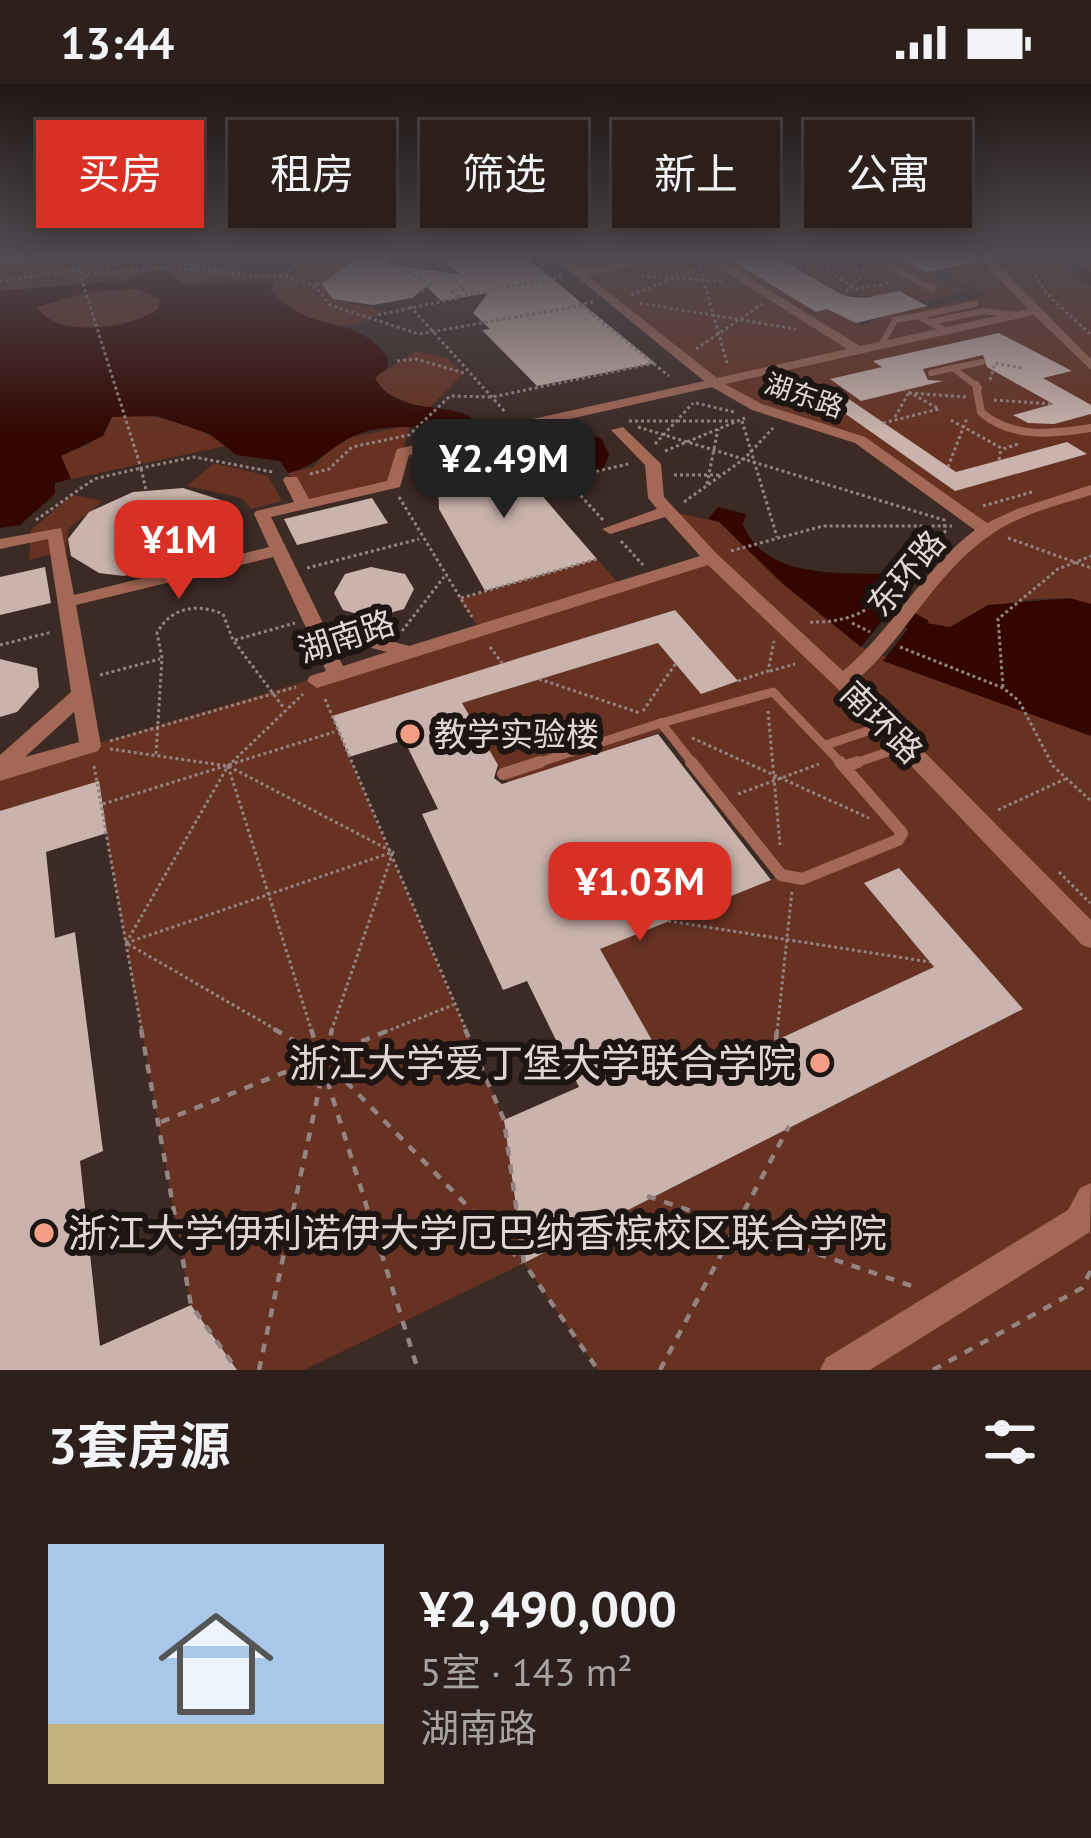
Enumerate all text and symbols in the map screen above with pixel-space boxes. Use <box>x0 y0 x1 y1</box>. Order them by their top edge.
text: 13:44 <box>60 13 174 71</box>
chip: 买房 <box>36 120 204 228</box>
chip: 租房 <box>228 120 396 228</box>
chip: 筛选 <box>420 120 588 228</box>
chip: 新上 <box>612 120 780 228</box>
chip: 公寓 <box>804 120 972 228</box>
street label: 湖东路 <box>760 366 848 424</box>
pin: ¥2.49M <box>406 419 602 521</box>
text: ¥2.49M <box>439 432 569 483</box>
pin: ¥1M <box>121 500 237 602</box>
text: ¥1M <box>141 513 217 564</box>
street label: 东环路 <box>857 521 954 624</box>
street label: 湖南路 <box>292 600 400 671</box>
street label: 南环路 <box>832 671 933 772</box>
place label: 教学实验楼 <box>434 712 599 755</box>
marker: 教学实验楼 <box>397 721 423 747</box>
pin: ¥1.03M <box>542 842 738 944</box>
text: ¥1.03M <box>575 855 705 906</box>
place label: 浙江大学爱丁堡大学联合学院 <box>289 1037 796 1088</box>
marker: 浙江大学爱丁堡大学联合学院 <box>807 1050 833 1076</box>
place label: 浙江大学伊利诺伊大学厄巴纳香槟校区联合学院 <box>68 1207 887 1258</box>
marker: 浙江大学伊利诺伊大学厄巴纳香槟校区联合学院 <box>31 1220 57 1246</box>
icon: filters <box>977 1409 1043 1475</box>
text: 3套房源 <box>48 1412 230 1478</box>
text: ¥2,490,000 <box>420 1575 677 1641</box>
icon: home <box>144 1592 288 1736</box>
text: 5室 · 143 m² <box>420 1646 633 1697</box>
text: 湖南路 <box>420 1702 537 1753</box>

